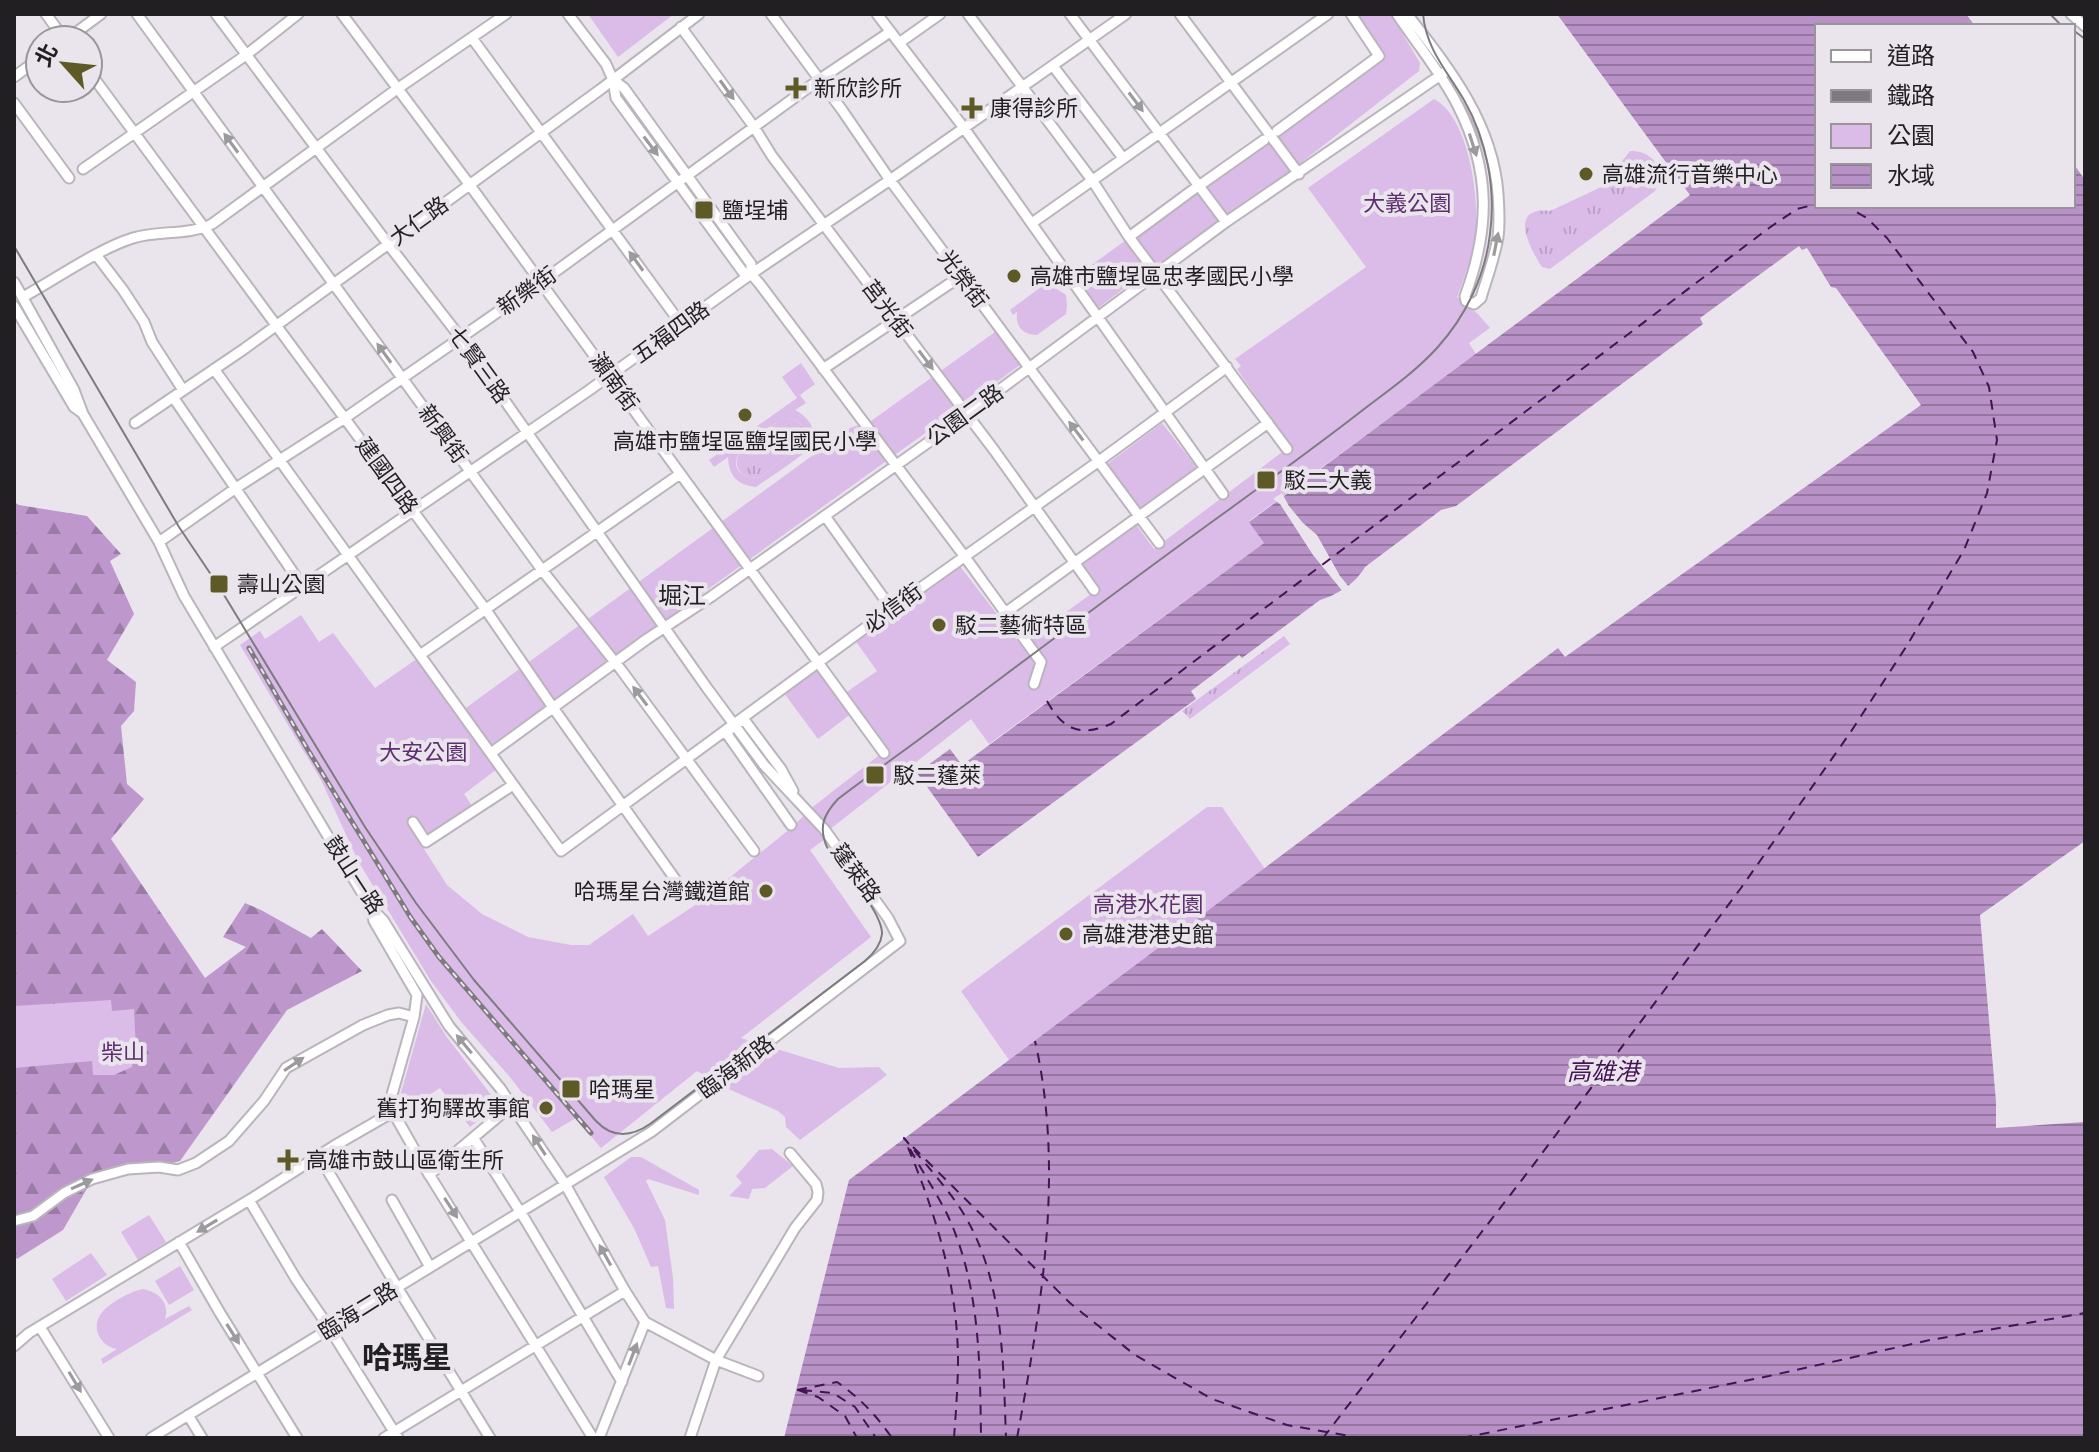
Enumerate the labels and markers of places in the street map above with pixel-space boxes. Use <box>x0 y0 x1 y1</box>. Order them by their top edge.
place label: 新欣診所 <box>814 76 902 101</box>
marker: 新欣診所 <box>785 77 807 99</box>
place label: 康得診所 <box>990 96 1078 121</box>
marker: 康得診所 <box>961 97 983 119</box>
place label: 高雄流行音樂中心 <box>1602 162 1778 187</box>
marker: 高雄流行音樂中心 <box>1577 165 1595 183</box>
place label: 鹽埕埔 <box>722 198 788 223</box>
marker: 鹽埕埔 <box>693 199 715 221</box>
place label: 高雄市鹽埕區忠孝國民小學 <box>1030 264 1294 289</box>
marker: 高雄市鹽埕區忠孝國民小學 <box>1005 267 1023 285</box>
marker: 高雄市鹽埕區鹽埕國民小學 <box>736 406 754 424</box>
place label: 高雄市鹽埕區鹽埕國民小學 <box>613 429 877 454</box>
place label: 駁二大義 <box>1284 468 1372 493</box>
marker: 駁二大義 <box>1255 469 1277 491</box>
place label: 壽山公園 <box>237 572 325 597</box>
marker: 壽山公園 <box>208 573 230 595</box>
place label: 駁二藝術特區 <box>955 613 1087 638</box>
marker: 駁二藝術特區 <box>930 616 948 634</box>
place label: 駁二蓬萊 <box>893 763 981 788</box>
marker: 駁二蓬萊 <box>864 764 886 786</box>
place label: 哈瑪星台灣鐵道館 <box>574 879 750 904</box>
marker: 哈瑪星台灣鐵道館 <box>757 882 775 900</box>
place label: 高雄港港史館 <box>1082 922 1214 947</box>
marker: 高雄港港史館 <box>1057 925 1075 943</box>
place label: 哈瑪星 <box>589 1077 655 1102</box>
marker: 哈瑪星 <box>560 1078 582 1100</box>
place label: 舊打狗驛故事館 <box>376 1096 530 1121</box>
marker: 舊打狗驛故事館 <box>537 1099 555 1117</box>
place label: 高雄市鼓山區衛生所 <box>306 1148 504 1173</box>
marker: 高雄市鼓山區衛生所 <box>277 1149 299 1171</box>

